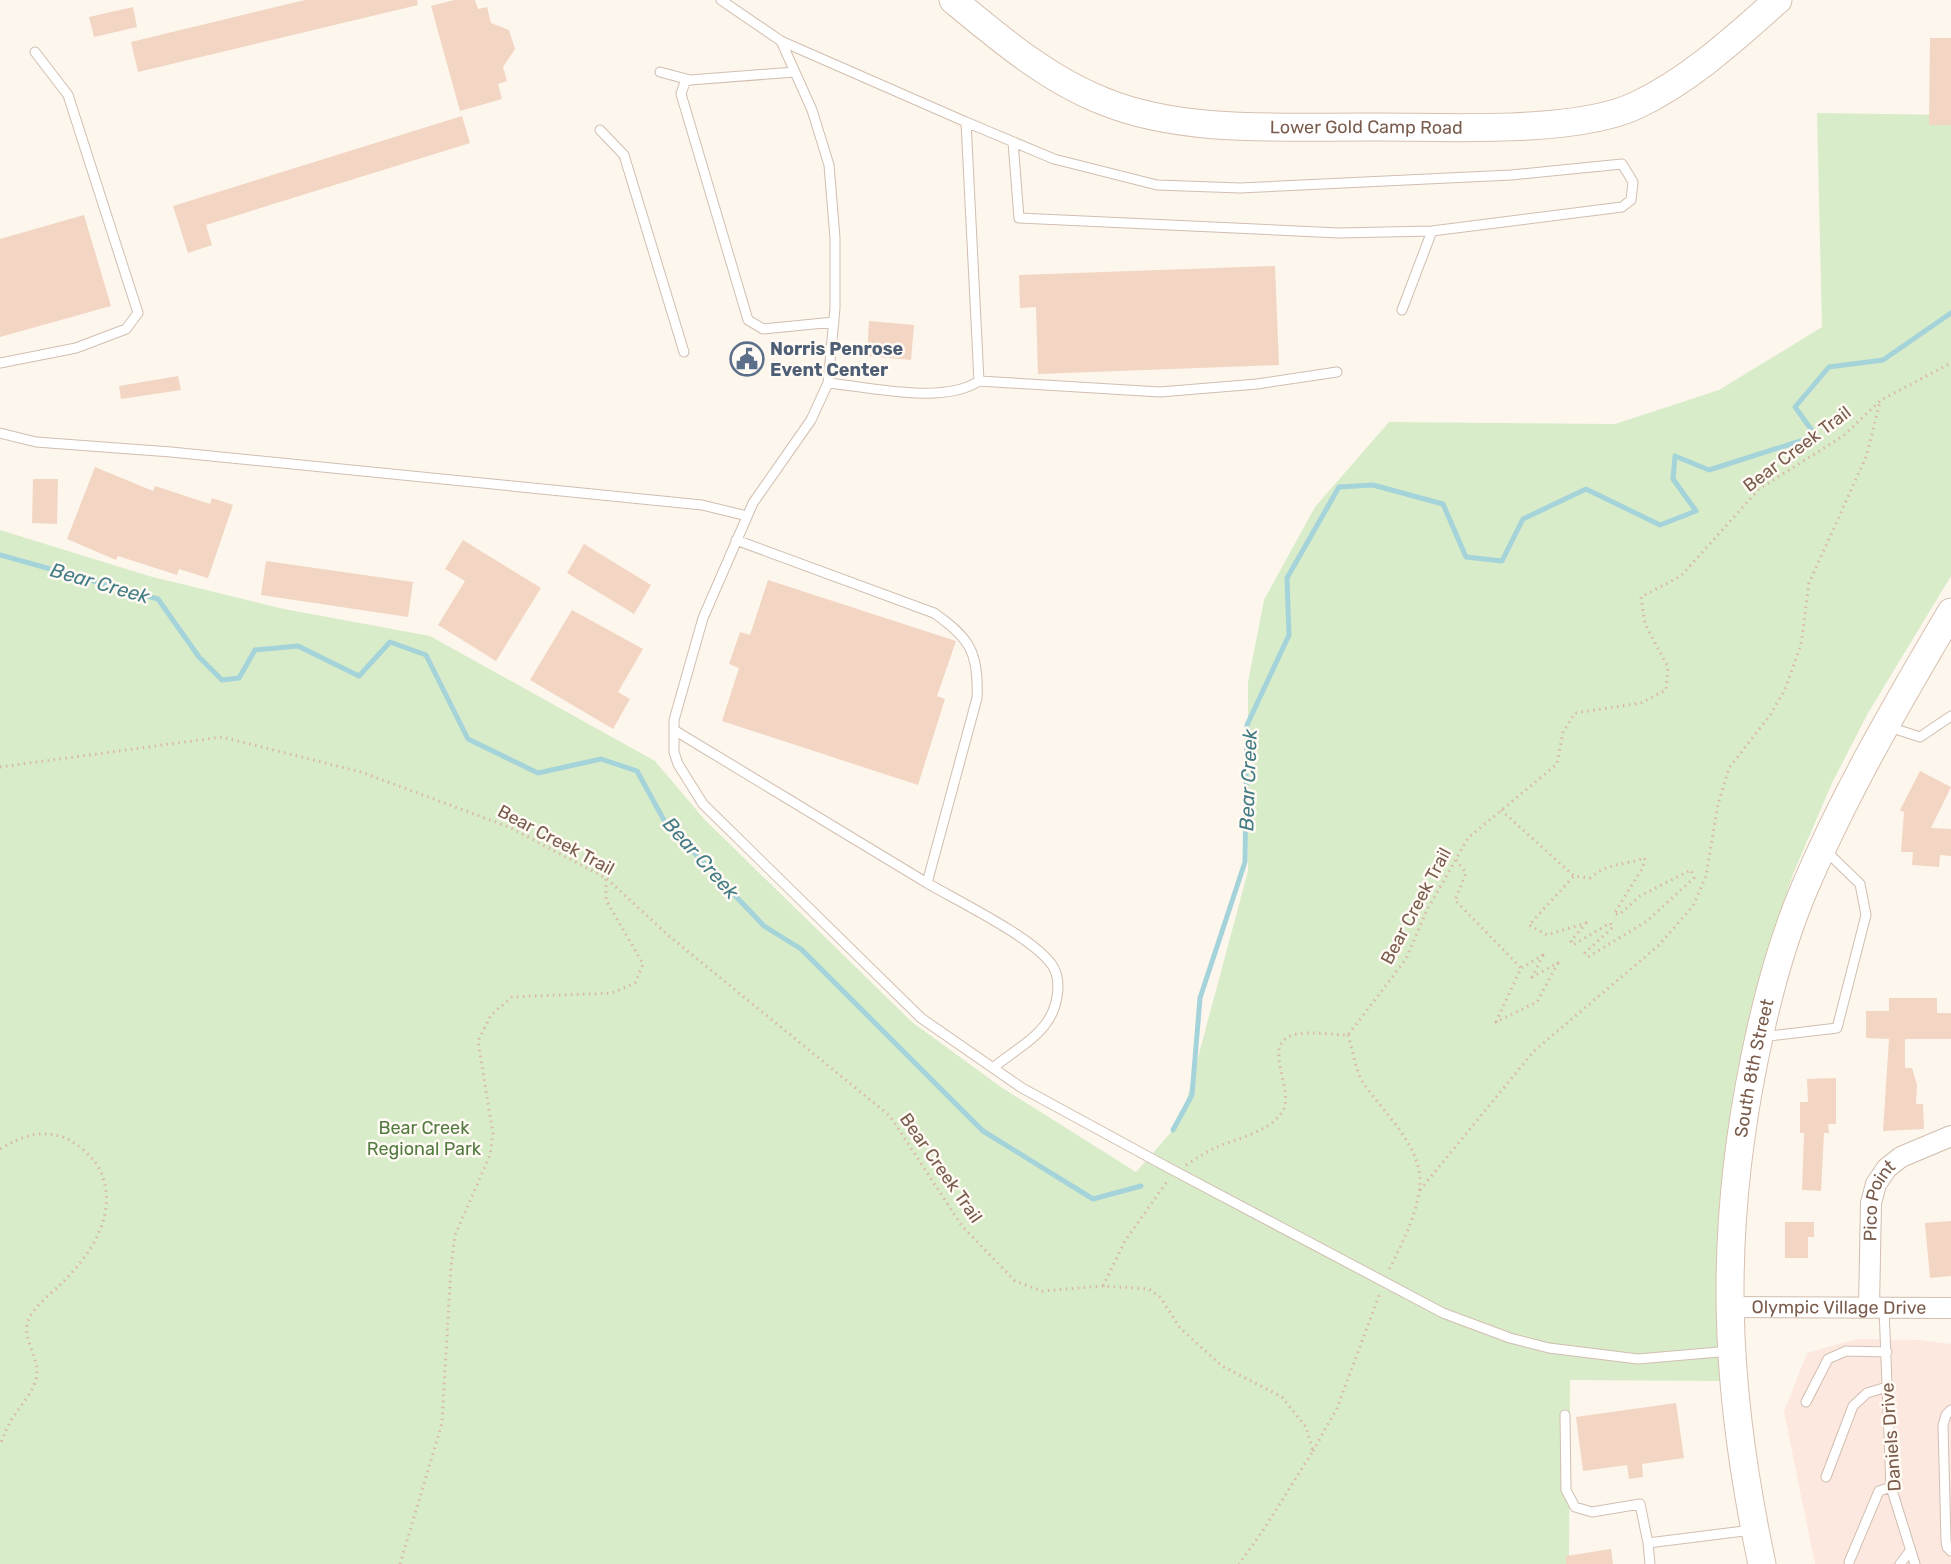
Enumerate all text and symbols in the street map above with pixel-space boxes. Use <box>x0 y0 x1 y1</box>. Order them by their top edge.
street label: Lower Gold Camp Road <box>1270 116 1463 139</box>
place label: Norris Penrose Event Center <box>770 338 904 381</box>
public building icon: Norris Penrose Event Center <box>729 341 765 377</box>
street label: Bear Creek Trail <box>1739 401 1855 497</box>
water label: Bear Creek <box>48 557 153 609</box>
water label: Bear Creek <box>1234 728 1262 831</box>
street label: Bear Creek Trail <box>494 800 618 880</box>
water label: Bear Creek <box>658 812 744 904</box>
street label: Bear Creek Trail <box>1376 844 1456 968</box>
street label: South 8th Street <box>1730 996 1779 1139</box>
street label: Bear Creek Trail <box>895 1109 987 1227</box>
park label: Bear Creek Regional Park <box>367 1117 482 1160</box>
street label: Pico Point <box>1859 1155 1899 1242</box>
street label: Olympic Village Drive <box>1752 1296 1926 1319</box>
street label: Daniels Drive <box>1876 1382 1906 1492</box>

